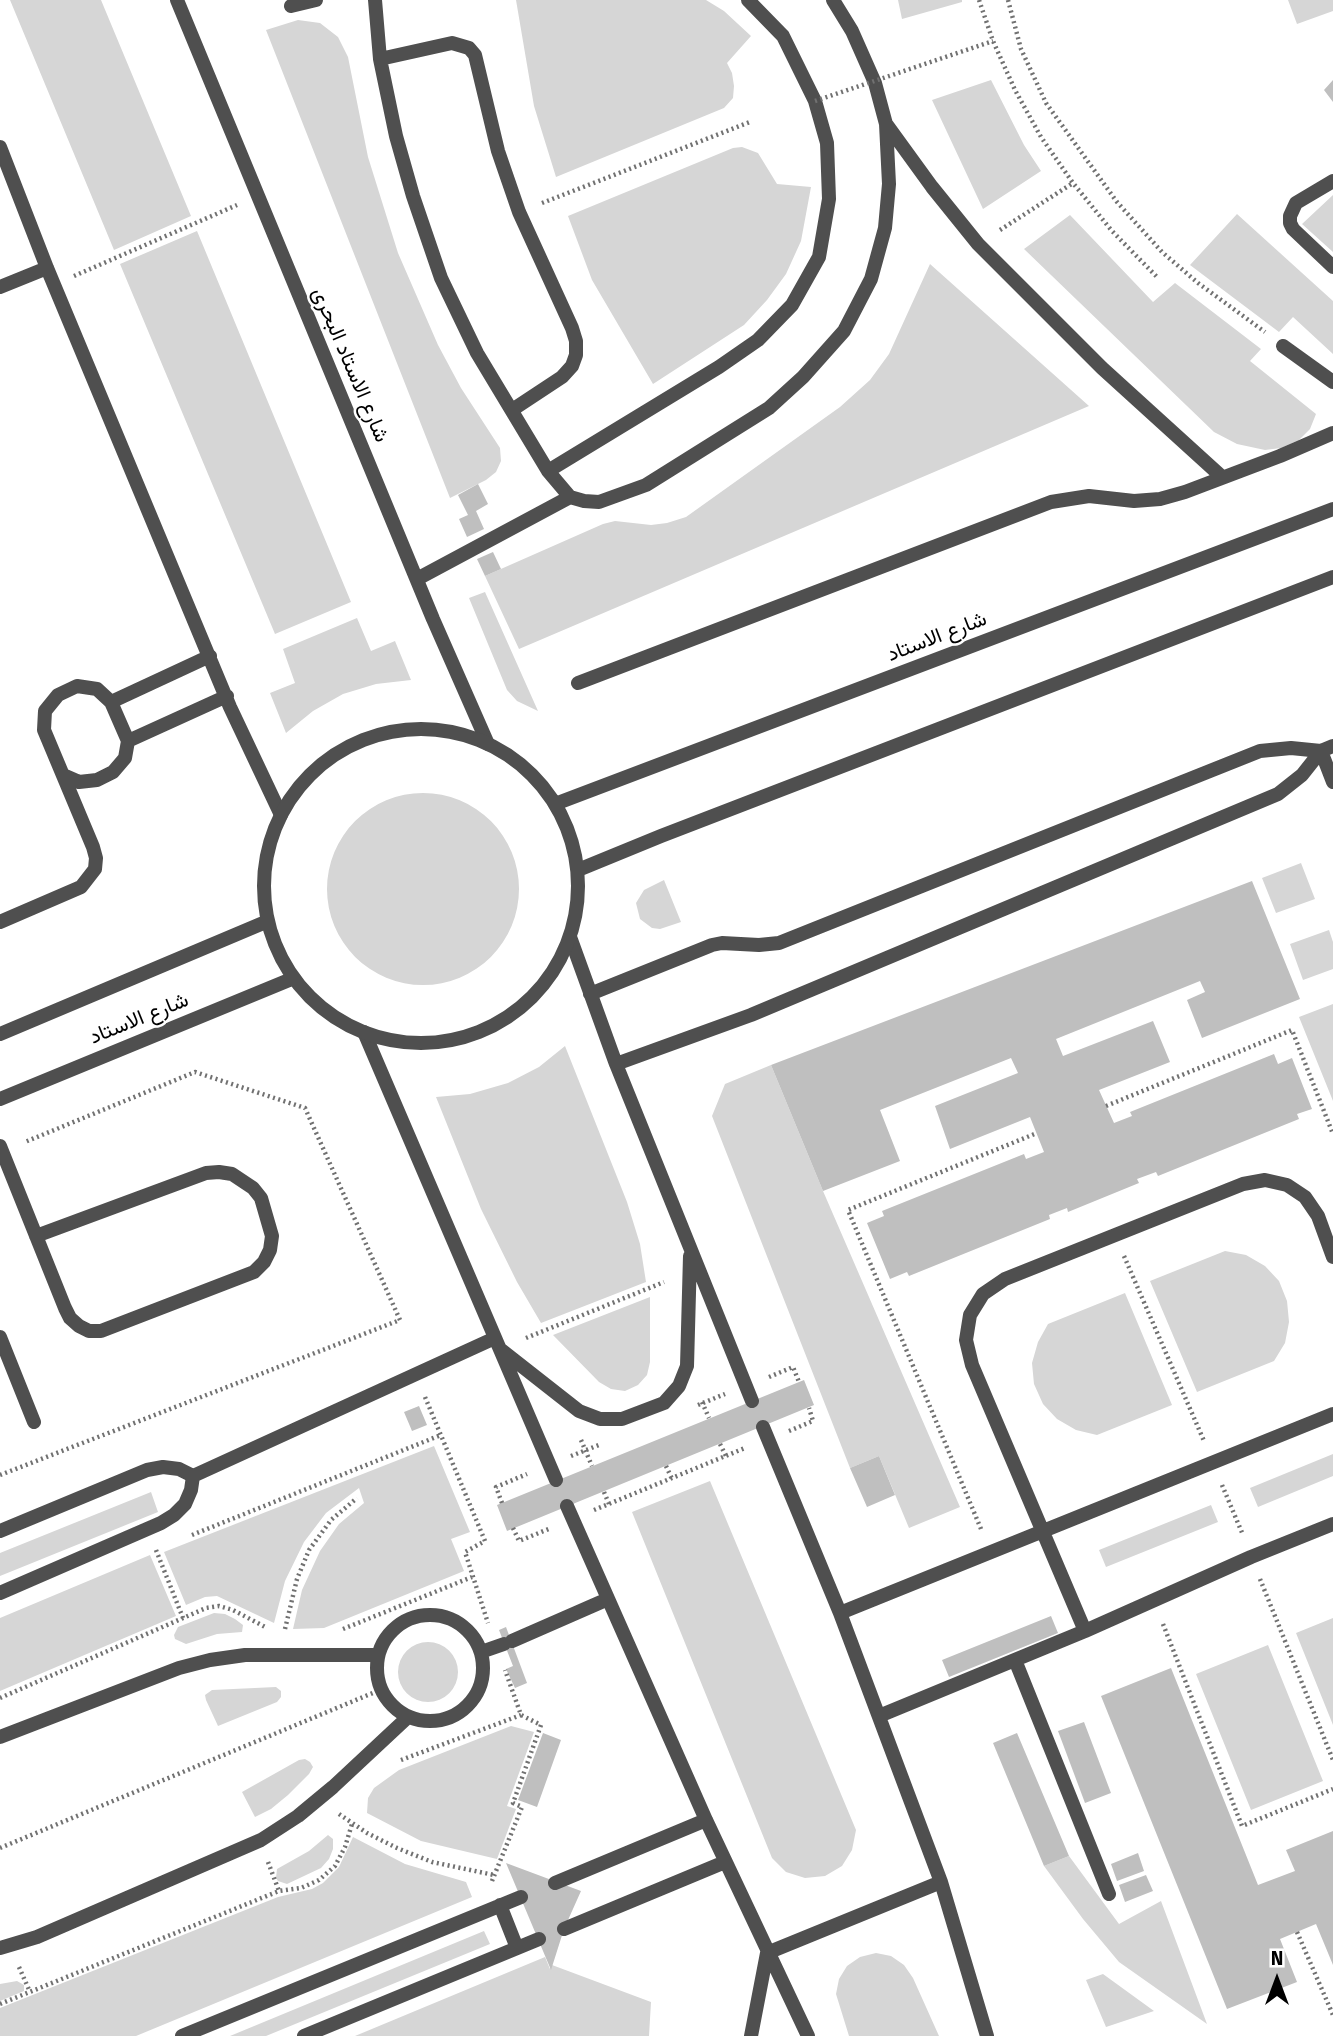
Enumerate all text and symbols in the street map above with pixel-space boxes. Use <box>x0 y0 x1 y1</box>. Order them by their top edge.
street label: شارع الاستاد البحرى <box>306 284 394 446</box>
street label: شارع الاستاد <box>884 606 990 668</box>
street label: شارع الاستاد <box>86 988 192 1050</box>
north arrow <box>1242 1945 1312 2015</box>
text: N <box>1271 1947 1283 1970</box>

